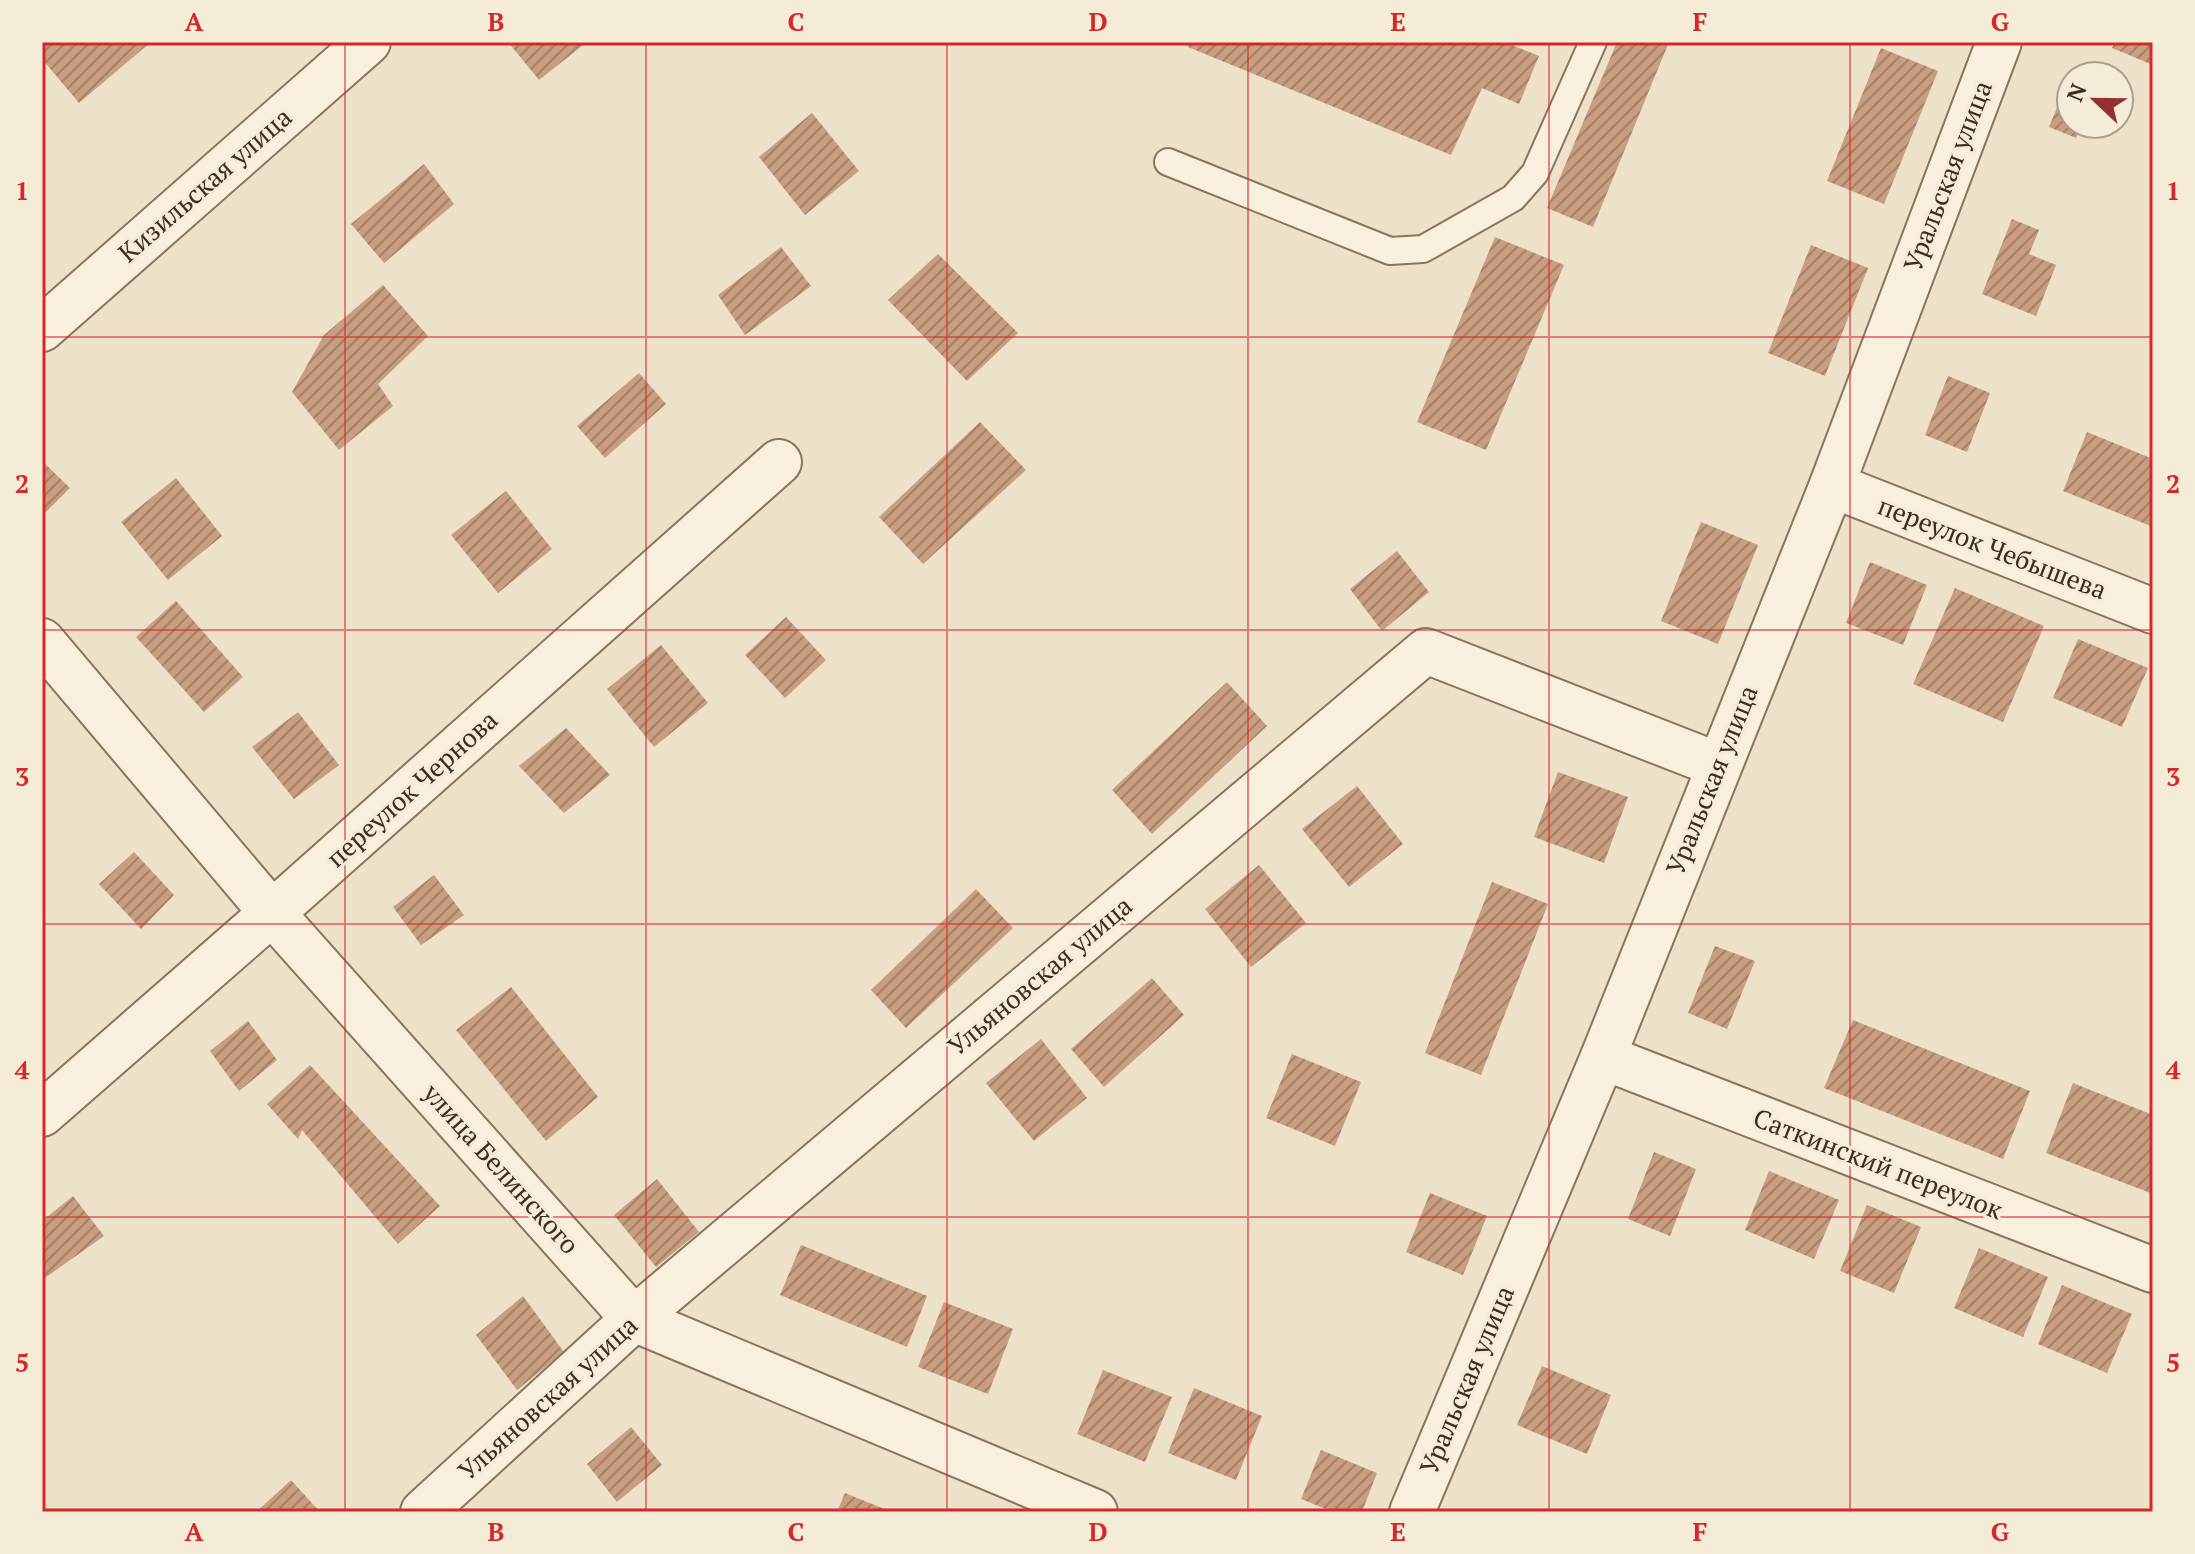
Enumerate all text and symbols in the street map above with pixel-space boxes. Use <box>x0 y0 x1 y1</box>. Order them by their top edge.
text: A <box>185 4 204 38</box>
text: B <box>488 4 504 38</box>
text: C <box>788 4 804 38</box>
text: D <box>1088 4 1108 38</box>
text: E <box>1390 4 1406 38</box>
text: F <box>1693 4 1708 38</box>
text: G <box>1991 4 2010 38</box>
north arrow <box>2055 60 2135 140</box>
street label: Уральская улица <box>1895 76 1999 276</box>
text: N <box>2059 79 2093 105</box>
street label: Кизильская улица <box>111 100 298 269</box>
text: 1 <box>15 173 29 207</box>
text: 1 <box>2166 173 2180 207</box>
text: 2 <box>15 466 29 500</box>
text: 2 <box>2166 466 2180 500</box>
street label: переулок Чебышева <box>1873 488 2112 606</box>
street label: Уральская улица <box>1658 680 1765 879</box>
street label: переулок Чернова <box>319 702 504 874</box>
text: 3 <box>15 759 29 793</box>
text: 3 <box>2166 759 2180 793</box>
street label: Ульяновская улица <box>940 888 1139 1062</box>
text: 4 <box>15 1052 30 1086</box>
text: 4 <box>2166 1052 2181 1086</box>
street label: улица Белинского <box>416 1075 587 1261</box>
street label: Саткинский переулок <box>1749 1100 2009 1227</box>
street label: Уральская улица <box>1411 1280 1521 1479</box>
street label: Ульяновская улица <box>450 1308 644 1487</box>
text: 5 <box>15 1345 29 1379</box>
text: 5 <box>2166 1345 2180 1379</box>
text: A <box>185 1514 204 1548</box>
text: B <box>488 1514 504 1548</box>
text: C <box>788 1514 804 1548</box>
text: D <box>1088 1514 1108 1548</box>
text: E <box>1390 1514 1406 1548</box>
text: F <box>1693 1514 1708 1548</box>
text: G <box>1991 1514 2010 1548</box>

